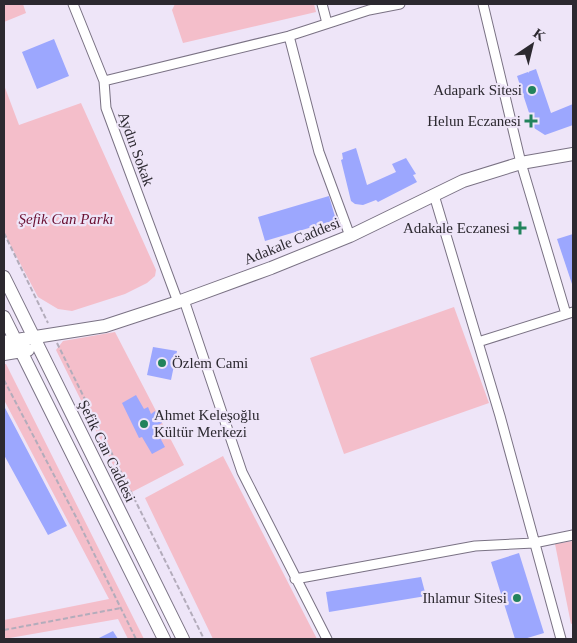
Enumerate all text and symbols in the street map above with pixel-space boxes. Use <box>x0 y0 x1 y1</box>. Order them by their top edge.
north arrow <box>507 20 557 70</box>
text: K <box>530 25 548 44</box>
place label: Adapark Sitesi <box>433 82 522 98</box>
marker: Adapark Sitesi <box>526 84 538 96</box>
street label: Aydın Sokak <box>115 110 157 189</box>
place label: Helun Eczanesi <box>427 113 521 129</box>
marker: Helun Eczanesi <box>525 115 537 127</box>
park label: Şefik Can Parkı <box>19 211 113 227</box>
street label: Adakale Caddesi <box>242 214 342 268</box>
place label: Adakale Eczanesi <box>403 220 510 236</box>
marker: Adakale Eczanesi <box>514 222 526 234</box>
place label: Özlem Cami <box>172 355 248 371</box>
marker: Özlem Cami <box>156 357 168 369</box>
street label: Şefik Can Caddesi <box>75 397 139 505</box>
place label: Ahmet Keleşoğlu Kültür Merkezi <box>154 407 260 440</box>
marker: Ahmet Keleşoğlu Kültür Merkezi <box>138 418 150 430</box>
place label: Ihlamur Sitesi <box>422 590 507 606</box>
marker: Ihlamur Sitesi <box>511 592 523 604</box>

